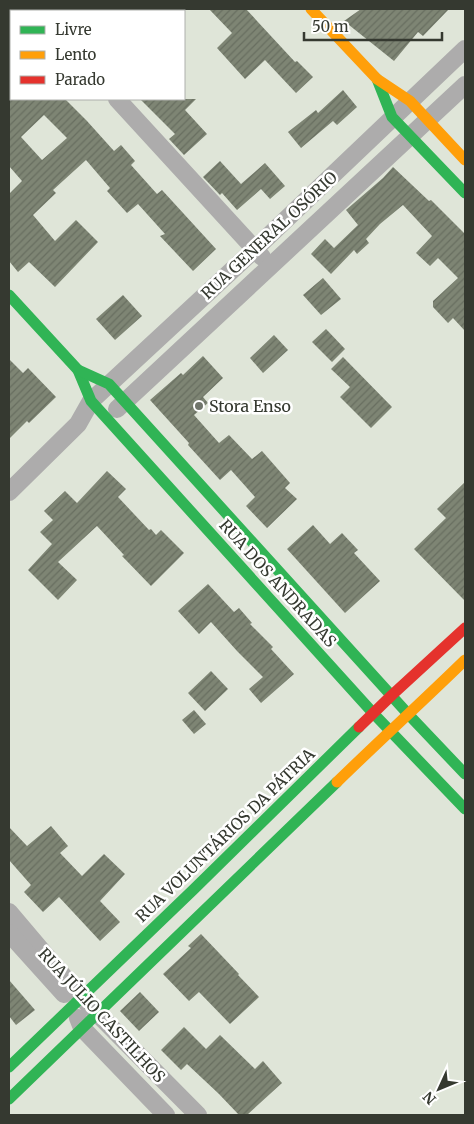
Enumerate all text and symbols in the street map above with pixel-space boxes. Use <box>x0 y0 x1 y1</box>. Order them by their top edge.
legend <box>10 10 185 100</box>
scale bar <box>304 10 442 42</box>
text: 50 m <box>312 17 349 36</box>
text: Livre <box>55 20 92 39</box>
text: Lento <box>55 45 97 64</box>
text: Parado <box>55 70 105 89</box>
street label: RUA GENERAL OSÓRIO <box>197 167 341 303</box>
place label: Stora Enso <box>209 396 291 416</box>
marker: Stora Enso <box>193 400 205 412</box>
street label: RUA DOS ANDRADAS <box>215 515 341 651</box>
street label: RUA VOLUNTÁRIOS DA PÁTRIA <box>131 743 319 926</box>
street label: RUA JÚLIO CASTILHOS <box>34 944 170 1086</box>
north arrow <box>414 1064 464 1114</box>
text: N <box>419 1088 440 1108</box>

